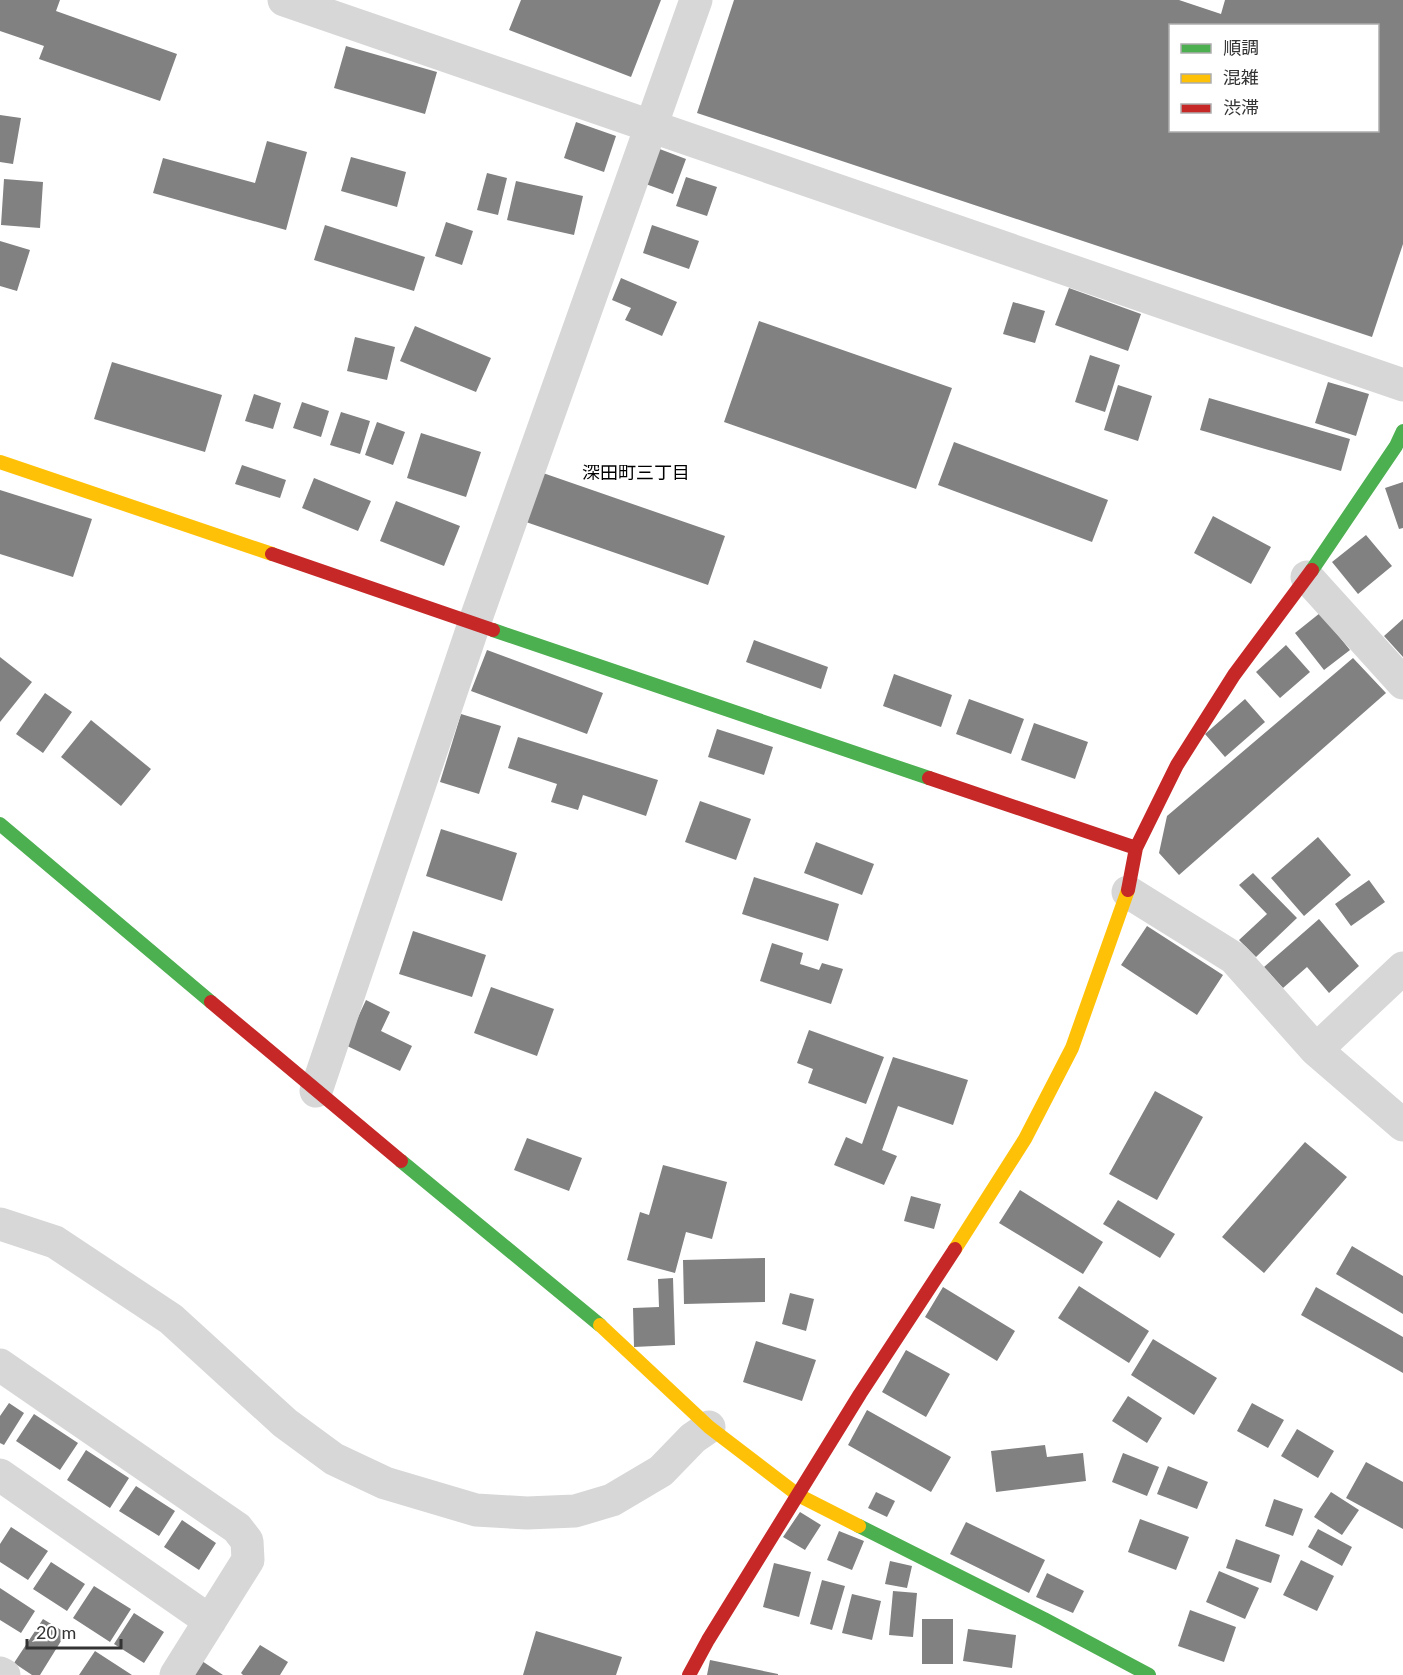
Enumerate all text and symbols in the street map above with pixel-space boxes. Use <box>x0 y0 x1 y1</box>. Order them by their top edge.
legend <box>1169 24 1379 132</box>
text: 順調 <box>1223 36 1259 58</box>
text: 混雑 <box>1223 66 1259 88</box>
text: 渋滞 <box>1223 96 1259 118</box>
district label: 深田町三丁目 <box>582 461 690 483</box>
scale bar <box>27 1612 122 1650</box>
text: 20 m <box>36 1621 76 1643</box>

